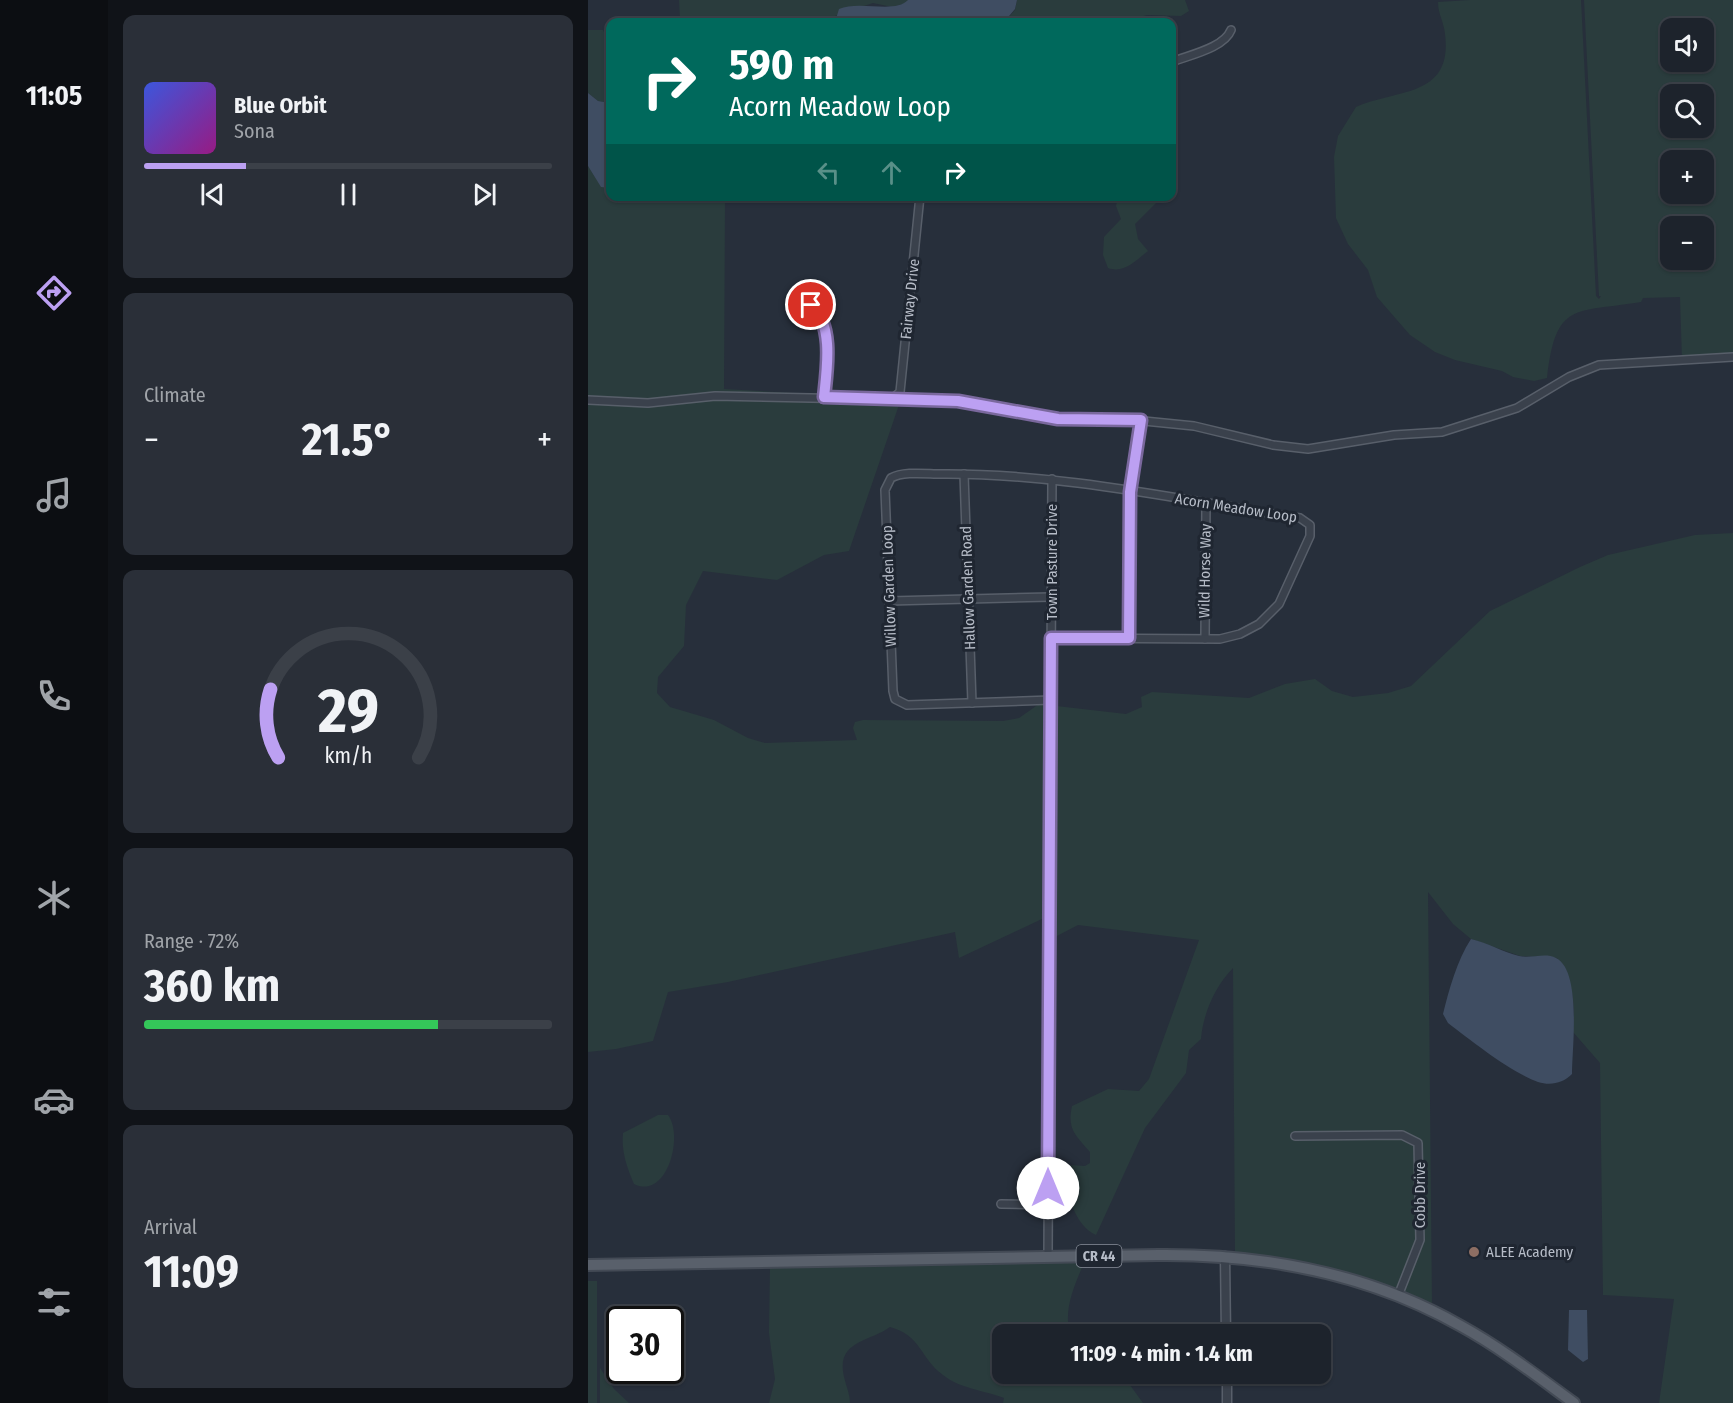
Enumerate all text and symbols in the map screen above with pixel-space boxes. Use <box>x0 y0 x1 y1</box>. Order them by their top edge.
map controls <box>1660 18 1714 270</box>
button: sound <box>1660 18 1714 72</box>
text: 590 m <box>729 40 834 90</box>
icon: right <box>630 42 708 120</box>
text: 11:05 <box>26 80 82 112</box>
button: search <box>1660 84 1714 138</box>
text: Acorn Meadow Loop <box>729 91 951 123</box>
text: Blue Orbit <box>234 92 327 119</box>
text: Sona <box>234 119 275 143</box>
button: + <box>1660 150 1714 204</box>
icon: left <box>812 156 845 189</box>
icon: ahead <box>875 156 908 189</box>
icon: right <box>938 156 971 189</box>
icon: previous <box>196 178 229 211</box>
icon: pause <box>332 178 365 211</box>
icon: next <box>468 178 501 211</box>
button: − <box>1660 216 1714 270</box>
street label: Fairway Drive <box>897 258 923 340</box>
icon: directions <box>33 272 75 314</box>
pin <box>785 279 836 330</box>
icon: arrive <box>794 288 827 321</box>
text: Climate <box>144 383 206 407</box>
text: 21.5° <box>302 413 394 467</box>
text: − <box>144 420 159 460</box>
text: + <box>537 420 552 460</box>
icon: music <box>33 474 75 516</box>
street label: Acorn Meadow Loop <box>1174 489 1298 527</box>
street label: Town Pasture Drive <box>1043 504 1061 620</box>
street label: Wild Horse Way <box>1195 523 1215 618</box>
street label: Willow Garden Loop <box>878 525 900 647</box>
street label: Hallow Garden Road <box>957 526 979 650</box>
icon: phone <box>33 675 75 717</box>
text: 29 <box>317 675 378 750</box>
text: km/h <box>324 744 372 770</box>
icon: climate <box>33 877 75 919</box>
text: Range · 72% <box>144 929 239 953</box>
text: 360 km <box>144 959 280 1013</box>
icon: car <box>33 1079 75 1121</box>
position arrow <box>1016 1156 1080 1220</box>
street label: Cobb Drive <box>1411 1162 1429 1228</box>
text: Arrival <box>144 1215 197 1239</box>
place label: ALEE Academy <box>1486 1243 1574 1261</box>
text: 11:09 <box>144 1245 239 1299</box>
road number: CR 44 <box>1076 1245 1122 1267</box>
marker: ALEE Academy <box>1467 1245 1481 1259</box>
icon: filters <box>33 1281 75 1323</box>
speed limit sign: 30 <box>606 1306 684 1384</box>
text: 11:09 · 4 min · 1.4 km <box>1070 1340 1253 1367</box>

